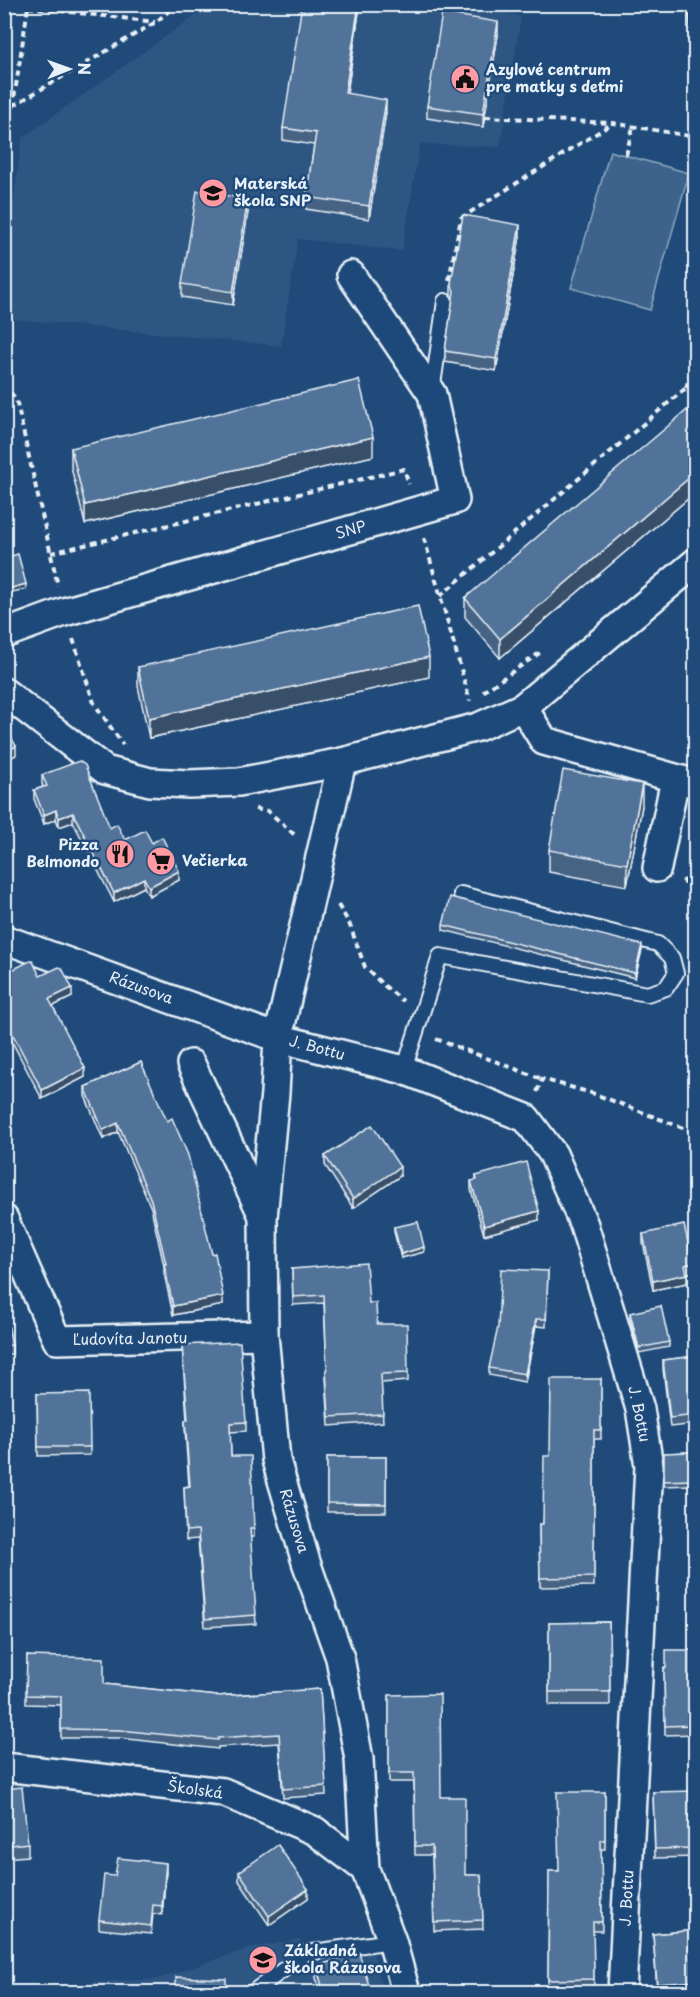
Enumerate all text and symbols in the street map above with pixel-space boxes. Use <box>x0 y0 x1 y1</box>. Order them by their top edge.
north arrow <box>39 39 99 99</box>
place label: Azylové centrum pre matky s deťmi <box>486 57 624 97</box>
text: N <box>73 62 97 75</box>
public building icon: Azylové centrum pre matky s deťmi <box>449 63 481 95</box>
place label: Materská škola SNP <box>234 171 311 211</box>
school or university icon: Materská škola SNP <box>197 177 229 209</box>
street label: SNP <box>333 513 369 544</box>
place label: Pizza Belmondo <box>26 832 99 872</box>
restaurant icon: Pizza Belmondo <box>104 838 136 870</box>
supermarket icon: Večierka <box>145 845 177 877</box>
place label: Večierka <box>182 848 248 871</box>
street label: Rázusova <box>106 964 178 1009</box>
street label: J. Bottu <box>287 1028 348 1065</box>
street label: Ľudovíta Janotu <box>72 1325 188 1350</box>
street label: J. Bottu <box>623 1384 658 1444</box>
street label: Rázusova <box>275 1485 316 1557</box>
street label: Školská <box>166 1773 225 1804</box>
street label: J. Bottu <box>613 1869 638 1927</box>
place label: Základná škola Rázusova <box>284 1938 402 1978</box>
school or university icon: Základná škola Rázusova <box>247 1944 279 1976</box>

